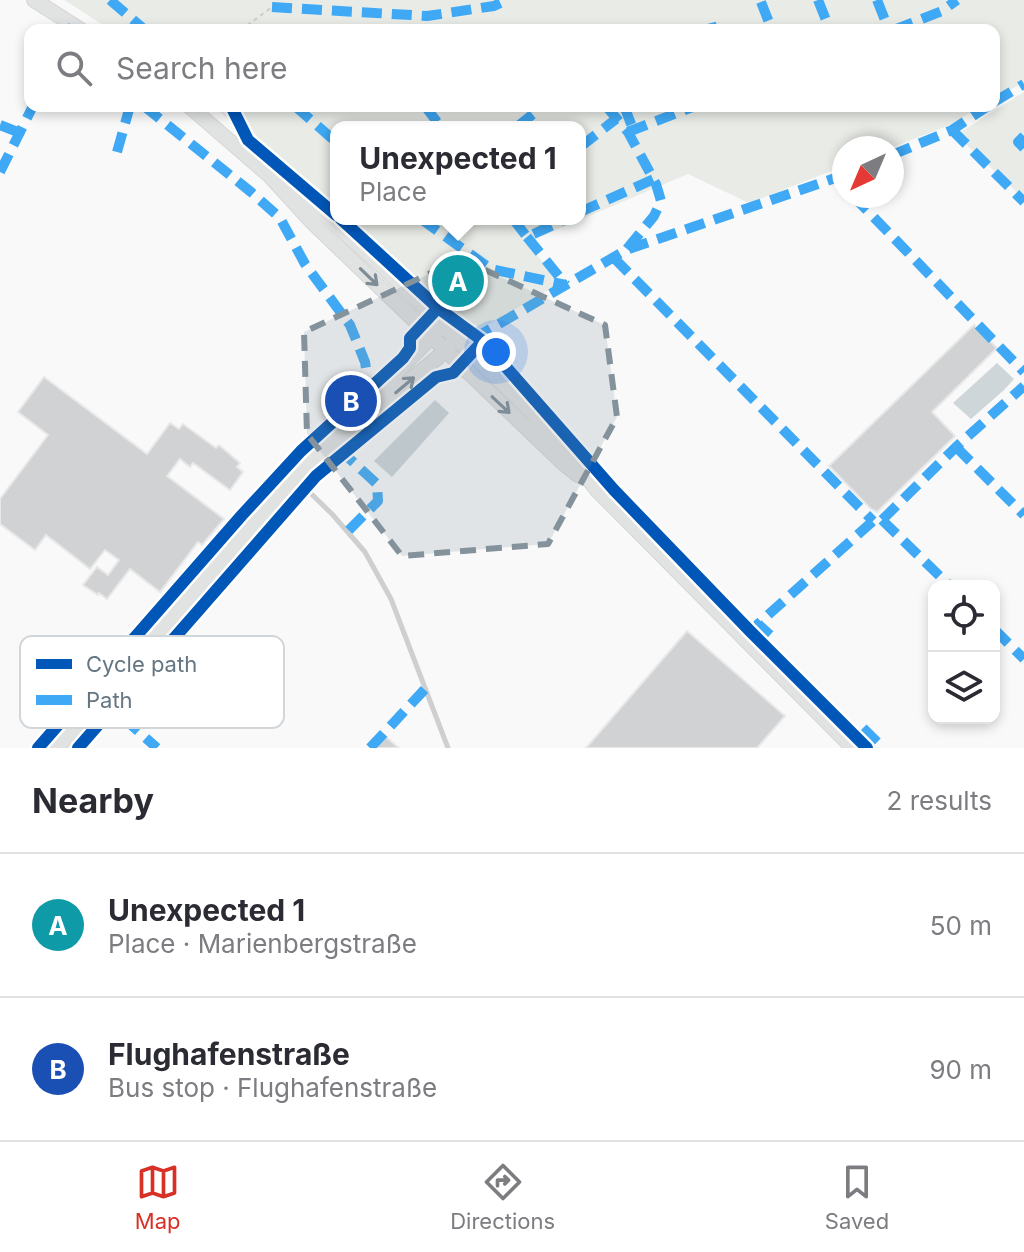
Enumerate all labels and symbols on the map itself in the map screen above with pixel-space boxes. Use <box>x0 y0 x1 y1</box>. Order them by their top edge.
north arrow <box>832 136 904 208</box>
pin: A <box>432 251 484 311</box>
one-way arrow <box>359 268 379 287</box>
your location <box>476 332 516 372</box>
pin: B <box>325 371 377 431</box>
one-way arrow <box>394 376 414 394</box>
one-way arrow <box>491 396 511 414</box>
legend <box>20 636 284 728</box>
text: Cycle path <box>86 651 197 677</box>
text: Path <box>86 687 133 713</box>

